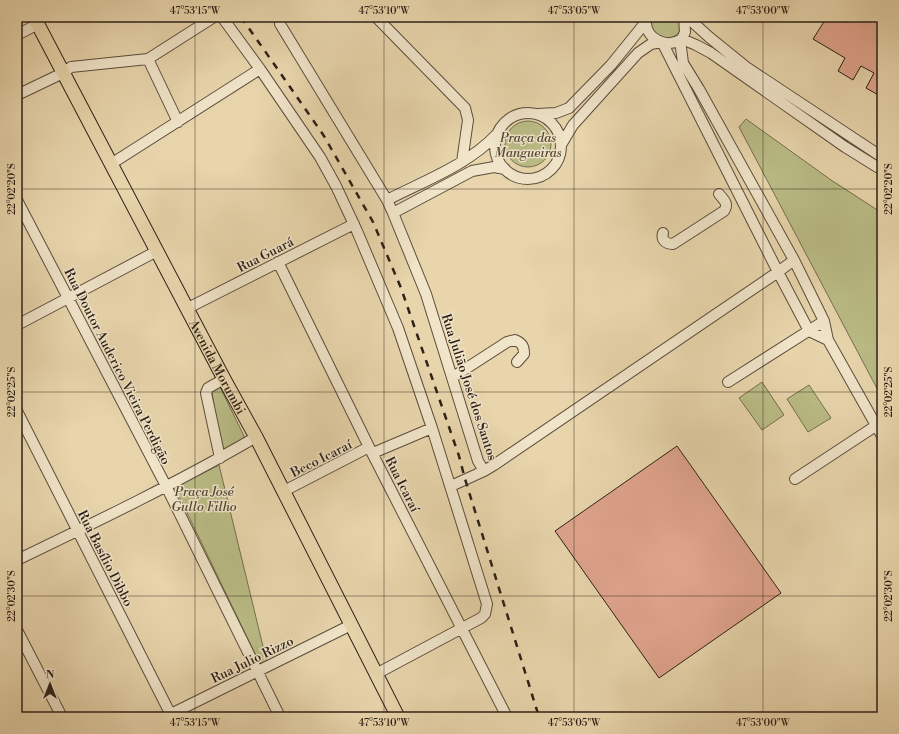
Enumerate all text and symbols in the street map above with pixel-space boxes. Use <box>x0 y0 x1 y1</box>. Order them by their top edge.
text: 47°53'15"W <box>170 5 221 17</box>
text: 47°53'10"W <box>358 5 410 17</box>
text: 47°53'05"W <box>548 5 601 17</box>
text: 47°53'00"W <box>736 5 791 17</box>
park label: Praça das Mangueiras <box>494 130 562 161</box>
text: 22°02'20"S <box>6 163 18 215</box>
text: 22°02'20"S <box>883 163 895 215</box>
street label: Rua Guará <box>234 234 297 276</box>
street label: Rua Doutor Auderico Vieira Perdigão <box>60 266 174 467</box>
street label: Rua Julião José dos Santos <box>438 312 500 463</box>
street label: Avenida Morumbi <box>185 316 249 417</box>
text: 22°02'25"S <box>6 367 18 417</box>
text: 22°02'25"S <box>883 367 895 417</box>
street label: Beco Icaraí <box>287 436 355 482</box>
street label: Rua Icaraí <box>381 454 423 516</box>
park label: Praça José Gullo Filho <box>171 484 237 515</box>
street label: Rua Basílio Dibbo <box>74 508 136 609</box>
text: 22°02'30"S <box>6 570 18 622</box>
text: 22°02'30"S <box>883 570 895 622</box>
street label: Rua Julio Rizzo <box>209 633 296 687</box>
north arrow <box>30 664 70 704</box>
text: N <box>46 668 55 682</box>
text: 47°53'15"W <box>170 717 221 729</box>
text: 47°53'10"W <box>358 717 410 729</box>
text: 47°53'05"W <box>548 717 601 729</box>
text: 47°53'00"W <box>736 717 791 729</box>

